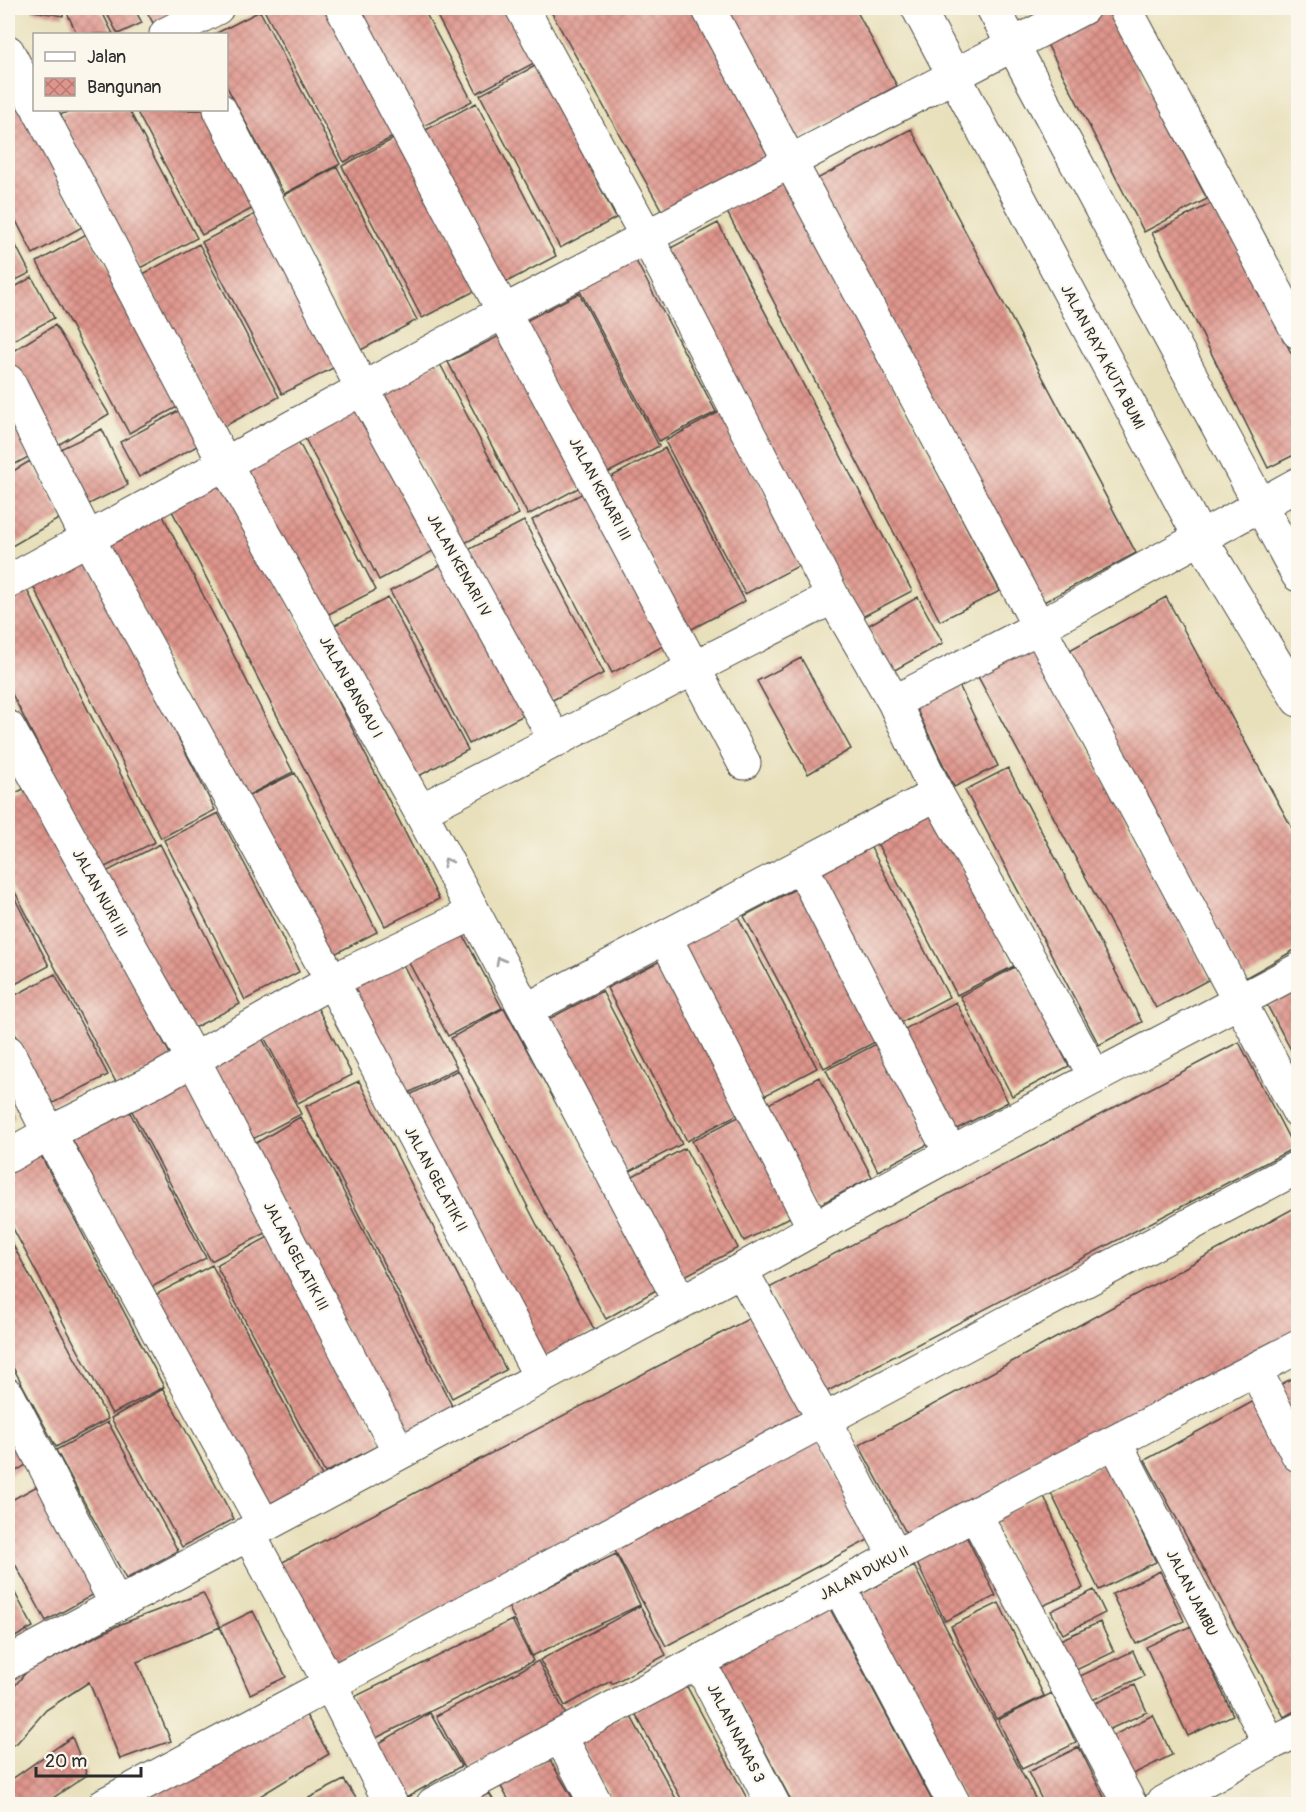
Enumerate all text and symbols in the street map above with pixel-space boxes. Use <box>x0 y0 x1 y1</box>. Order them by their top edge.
legend <box>33 33 228 111</box>
text: Jalan <box>87 46 126 69</box>
text: Bangunan <box>87 76 162 99</box>
street label: JALAN RAYA KUTA BUMI <box>1056 281 1149 433</box>
street label: JALAN KENARI III <box>564 434 635 544</box>
street label: JALAN KENARI IV <box>422 510 495 620</box>
street label: JALAN BANGAU I <box>315 633 387 742</box>
street label: JALAN NURI III <box>68 846 131 940</box>
one-way arrow <box>443 858 454 868</box>
one-way arrow <box>496 957 507 968</box>
street label: JALAN GELATIK II <box>400 1123 471 1235</box>
street label: JALAN GELATIK III <box>259 1198 332 1314</box>
street label: JALAN DUKU II <box>816 1542 912 1605</box>
street label: JALAN JAMBU <box>1162 1547 1222 1640</box>
street label: JALAN NANAS 3 <box>702 1681 769 1786</box>
scale bar <box>36 1740 141 1778</box>
text: 20 m <box>45 1750 87 1773</box>

